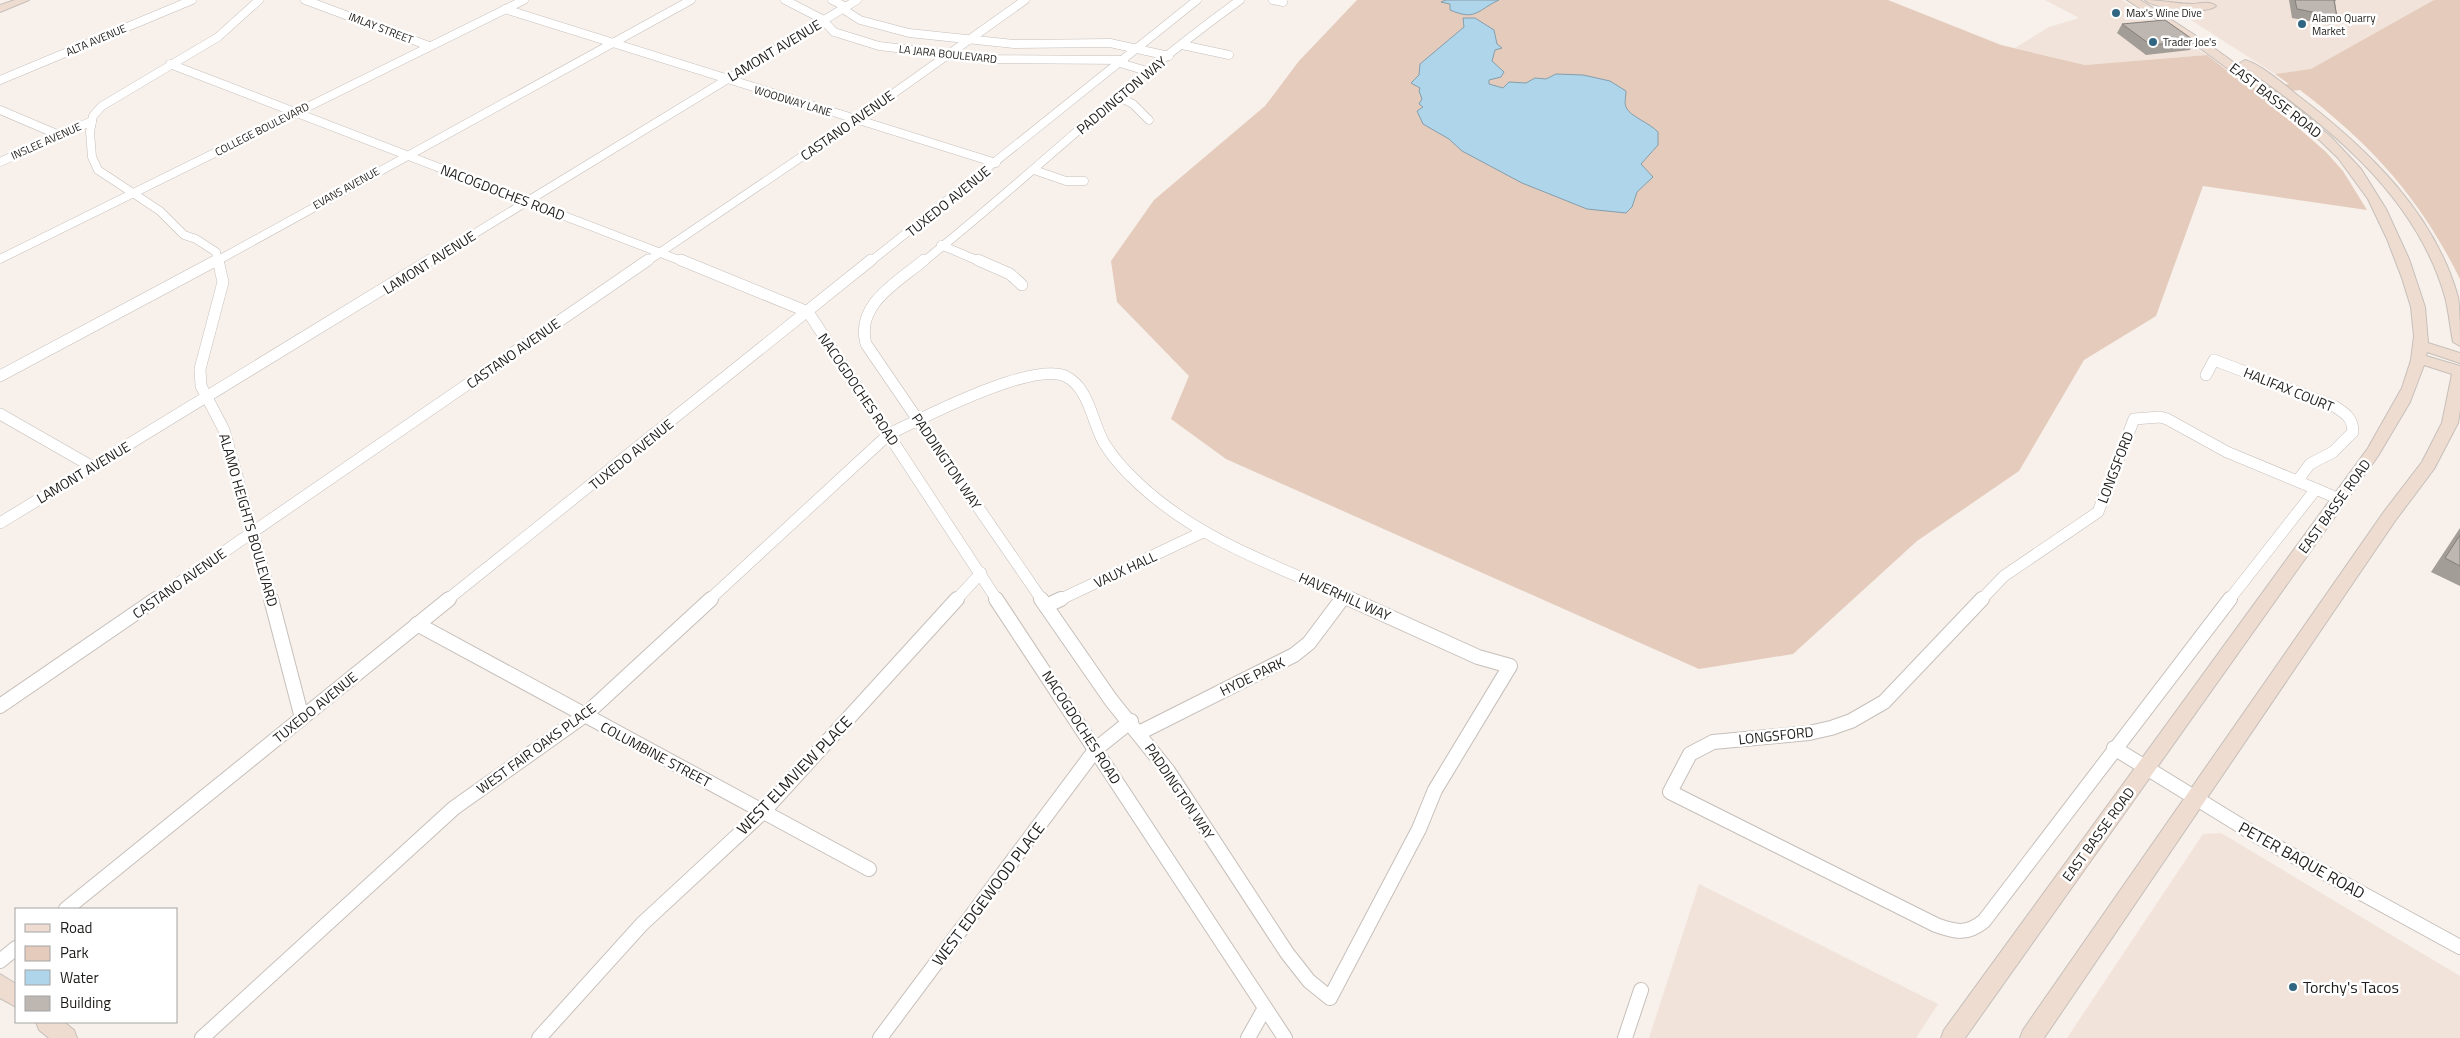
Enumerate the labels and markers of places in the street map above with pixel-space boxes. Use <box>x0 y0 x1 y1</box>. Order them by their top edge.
place label: Max's Wine Dive <box>2126 5 2202 21</box>
marker: Max's Wine Dive <box>2110 7 2122 19</box>
place label: Alamo Quarry Market <box>2312 10 2376 39</box>
marker: Alamo Quarry Market <box>2296 18 2308 30</box>
place label: Trader Joe's <box>2163 34 2216 50</box>
marker: Trader Joe's <box>2147 36 2159 48</box>
place label: Torchy's Tacos <box>2303 975 2399 999</box>
marker: Torchy's Tacos <box>2287 981 2299 993</box>

